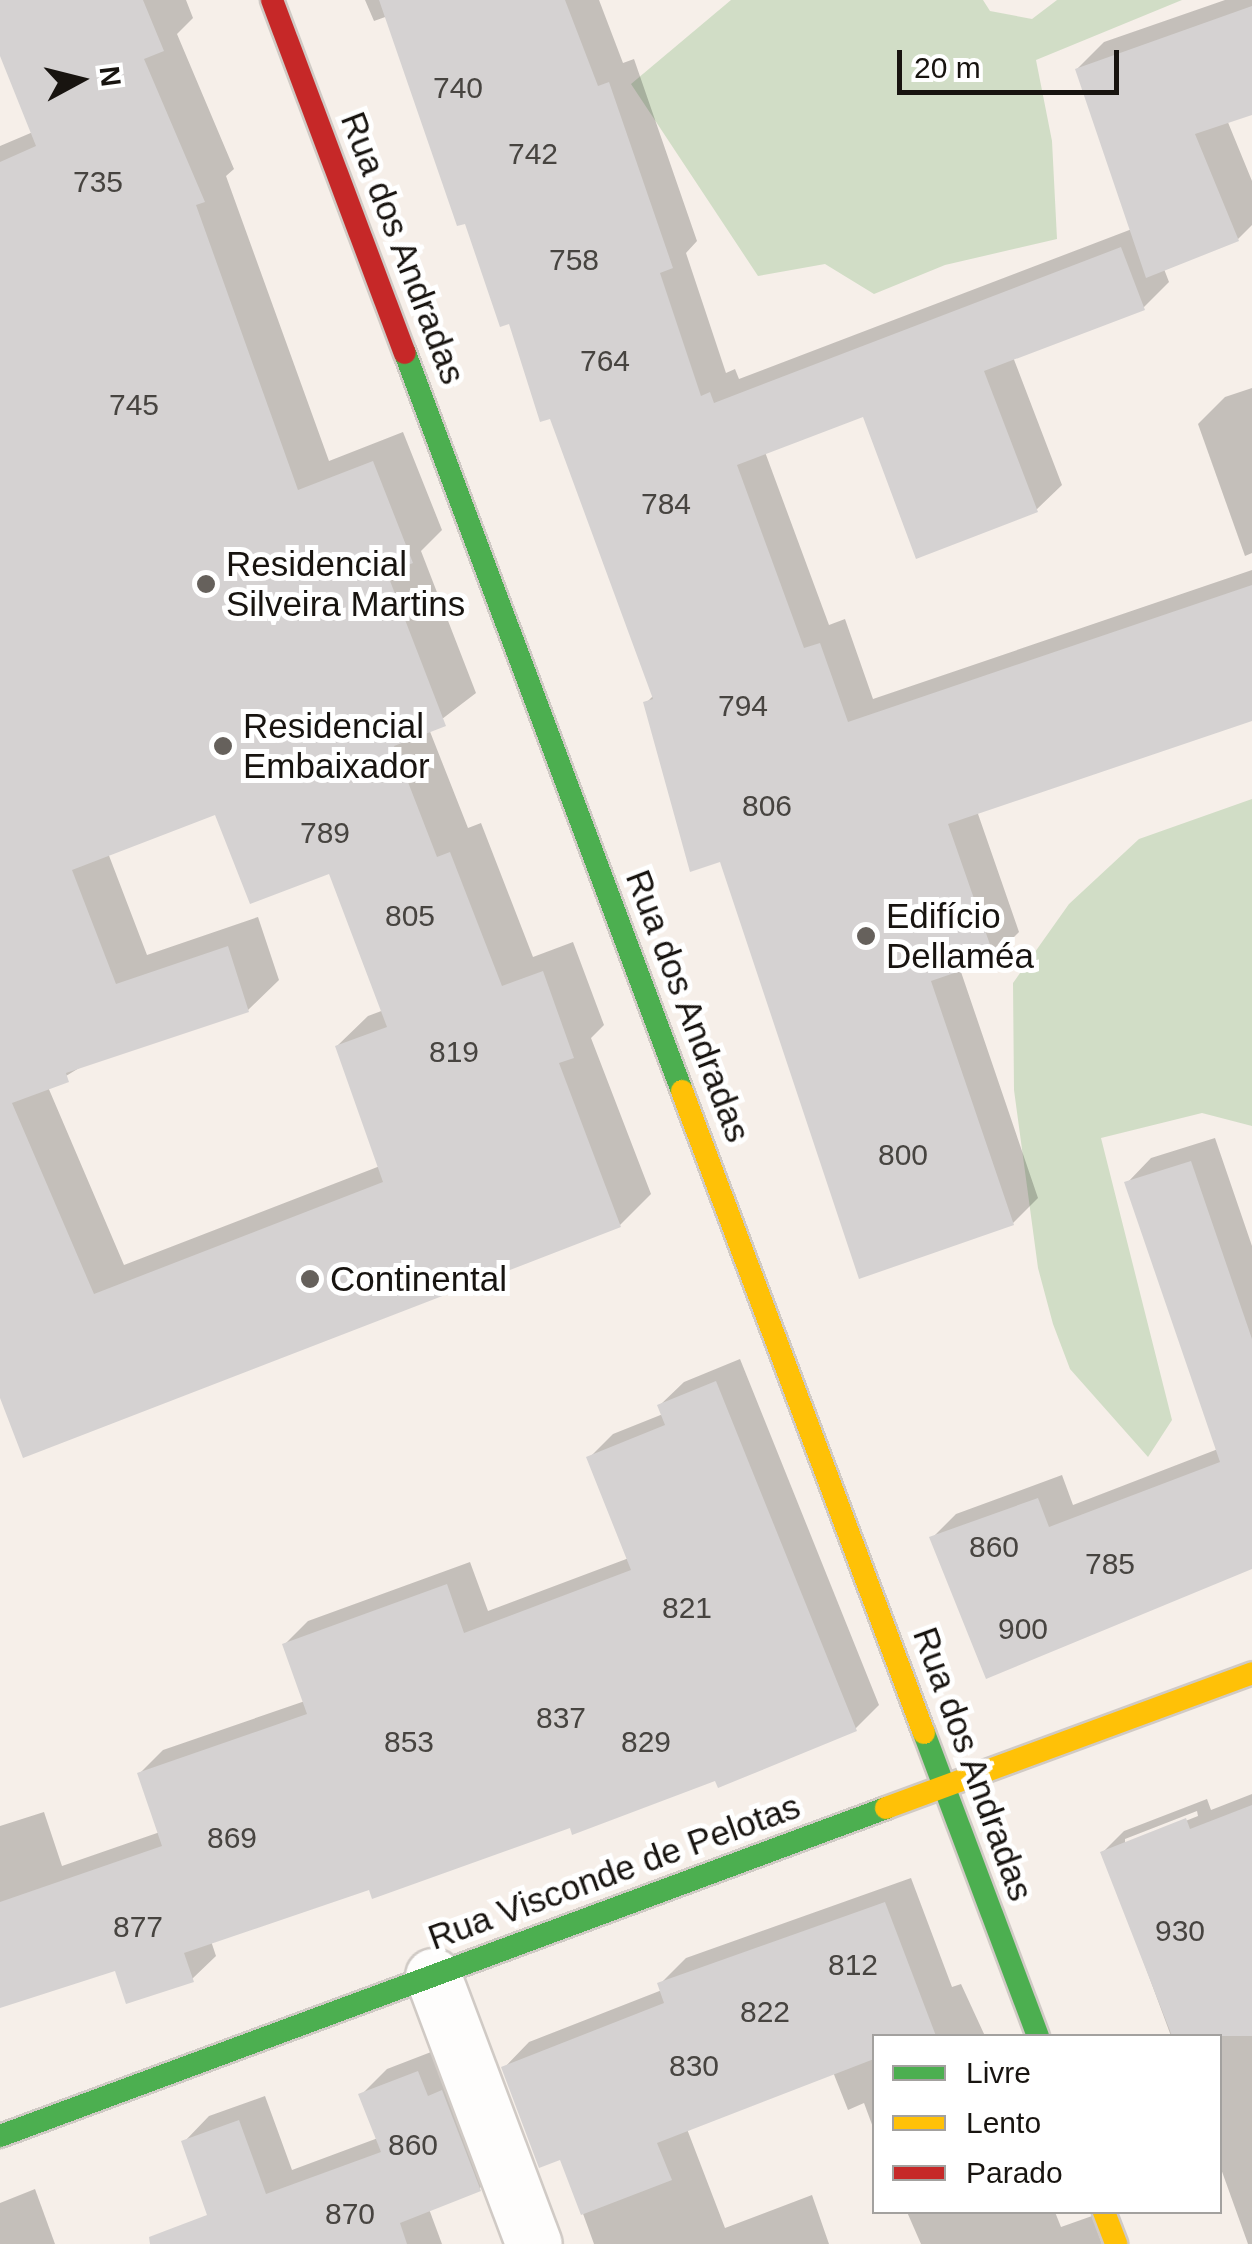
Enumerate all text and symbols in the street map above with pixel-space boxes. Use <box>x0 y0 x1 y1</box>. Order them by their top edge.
north arrow <box>30 30 130 130</box>
scale bar <box>902 30 1124 92</box>
text: 20 m <box>914 51 981 84</box>
text: N <box>94 64 127 88</box>
house number: 740 <box>433 70 483 106</box>
street label: Rua dos Andradas <box>331 105 475 391</box>
house number: 742 <box>508 136 558 172</box>
house number: 735 <box>73 164 123 200</box>
house number: 758 <box>549 242 599 278</box>
house number: 764 <box>580 343 630 379</box>
house number: 745 <box>109 387 159 423</box>
house number: 784 <box>641 486 691 522</box>
place label: Residencial Silveira Martins <box>226 543 465 625</box>
marker: Residencial Silveira Martins <box>195 573 217 595</box>
house number: 794 <box>718 688 768 724</box>
place label: Residencial Embaixador <box>243 705 430 787</box>
marker: Residencial Embaixador <box>212 735 234 757</box>
house number: 806 <box>742 788 792 824</box>
house number: 789 <box>300 815 350 851</box>
street label: Rua dos Andradas <box>616 863 760 1149</box>
place label: Edifício Dellaméa <box>886 895 1034 977</box>
house number: 805 <box>385 898 435 934</box>
marker: Edifício Dellaméa <box>855 925 877 947</box>
house number: 819 <box>429 1034 479 1070</box>
house number: 800 <box>878 1137 928 1173</box>
place label: Continental <box>330 1258 507 1300</box>
marker: Continental <box>299 1268 321 1290</box>
house number: 860 <box>969 1529 1019 1565</box>
house number: 785 <box>1085 1546 1135 1582</box>
house number: 821 <box>662 1590 712 1626</box>
house number: 900 <box>998 1611 1048 1647</box>
street label: Rua dos Andradas <box>904 1621 1042 1907</box>
house number: 837 <box>536 1700 586 1736</box>
house number: 853 <box>384 1724 434 1760</box>
house number: 829 <box>621 1724 671 1760</box>
street label: Rua Visconde de Pelotas <box>422 1785 806 1959</box>
house number: 869 <box>207 1820 257 1856</box>
house number: 877 <box>113 1909 163 1945</box>
house number: 930 <box>1155 1913 1205 1949</box>
house number: 812 <box>828 1947 878 1983</box>
house number: 822 <box>740 1994 790 2030</box>
legend <box>872 2034 1222 2214</box>
house number: 830 <box>669 2048 719 2084</box>
text: Livre <box>966 2056 1031 2089</box>
text: Lento <box>966 2106 1041 2139</box>
house number: 860 <box>388 2127 438 2163</box>
text: Parado <box>966 2156 1063 2189</box>
house number: 870 <box>325 2196 375 2232</box>

